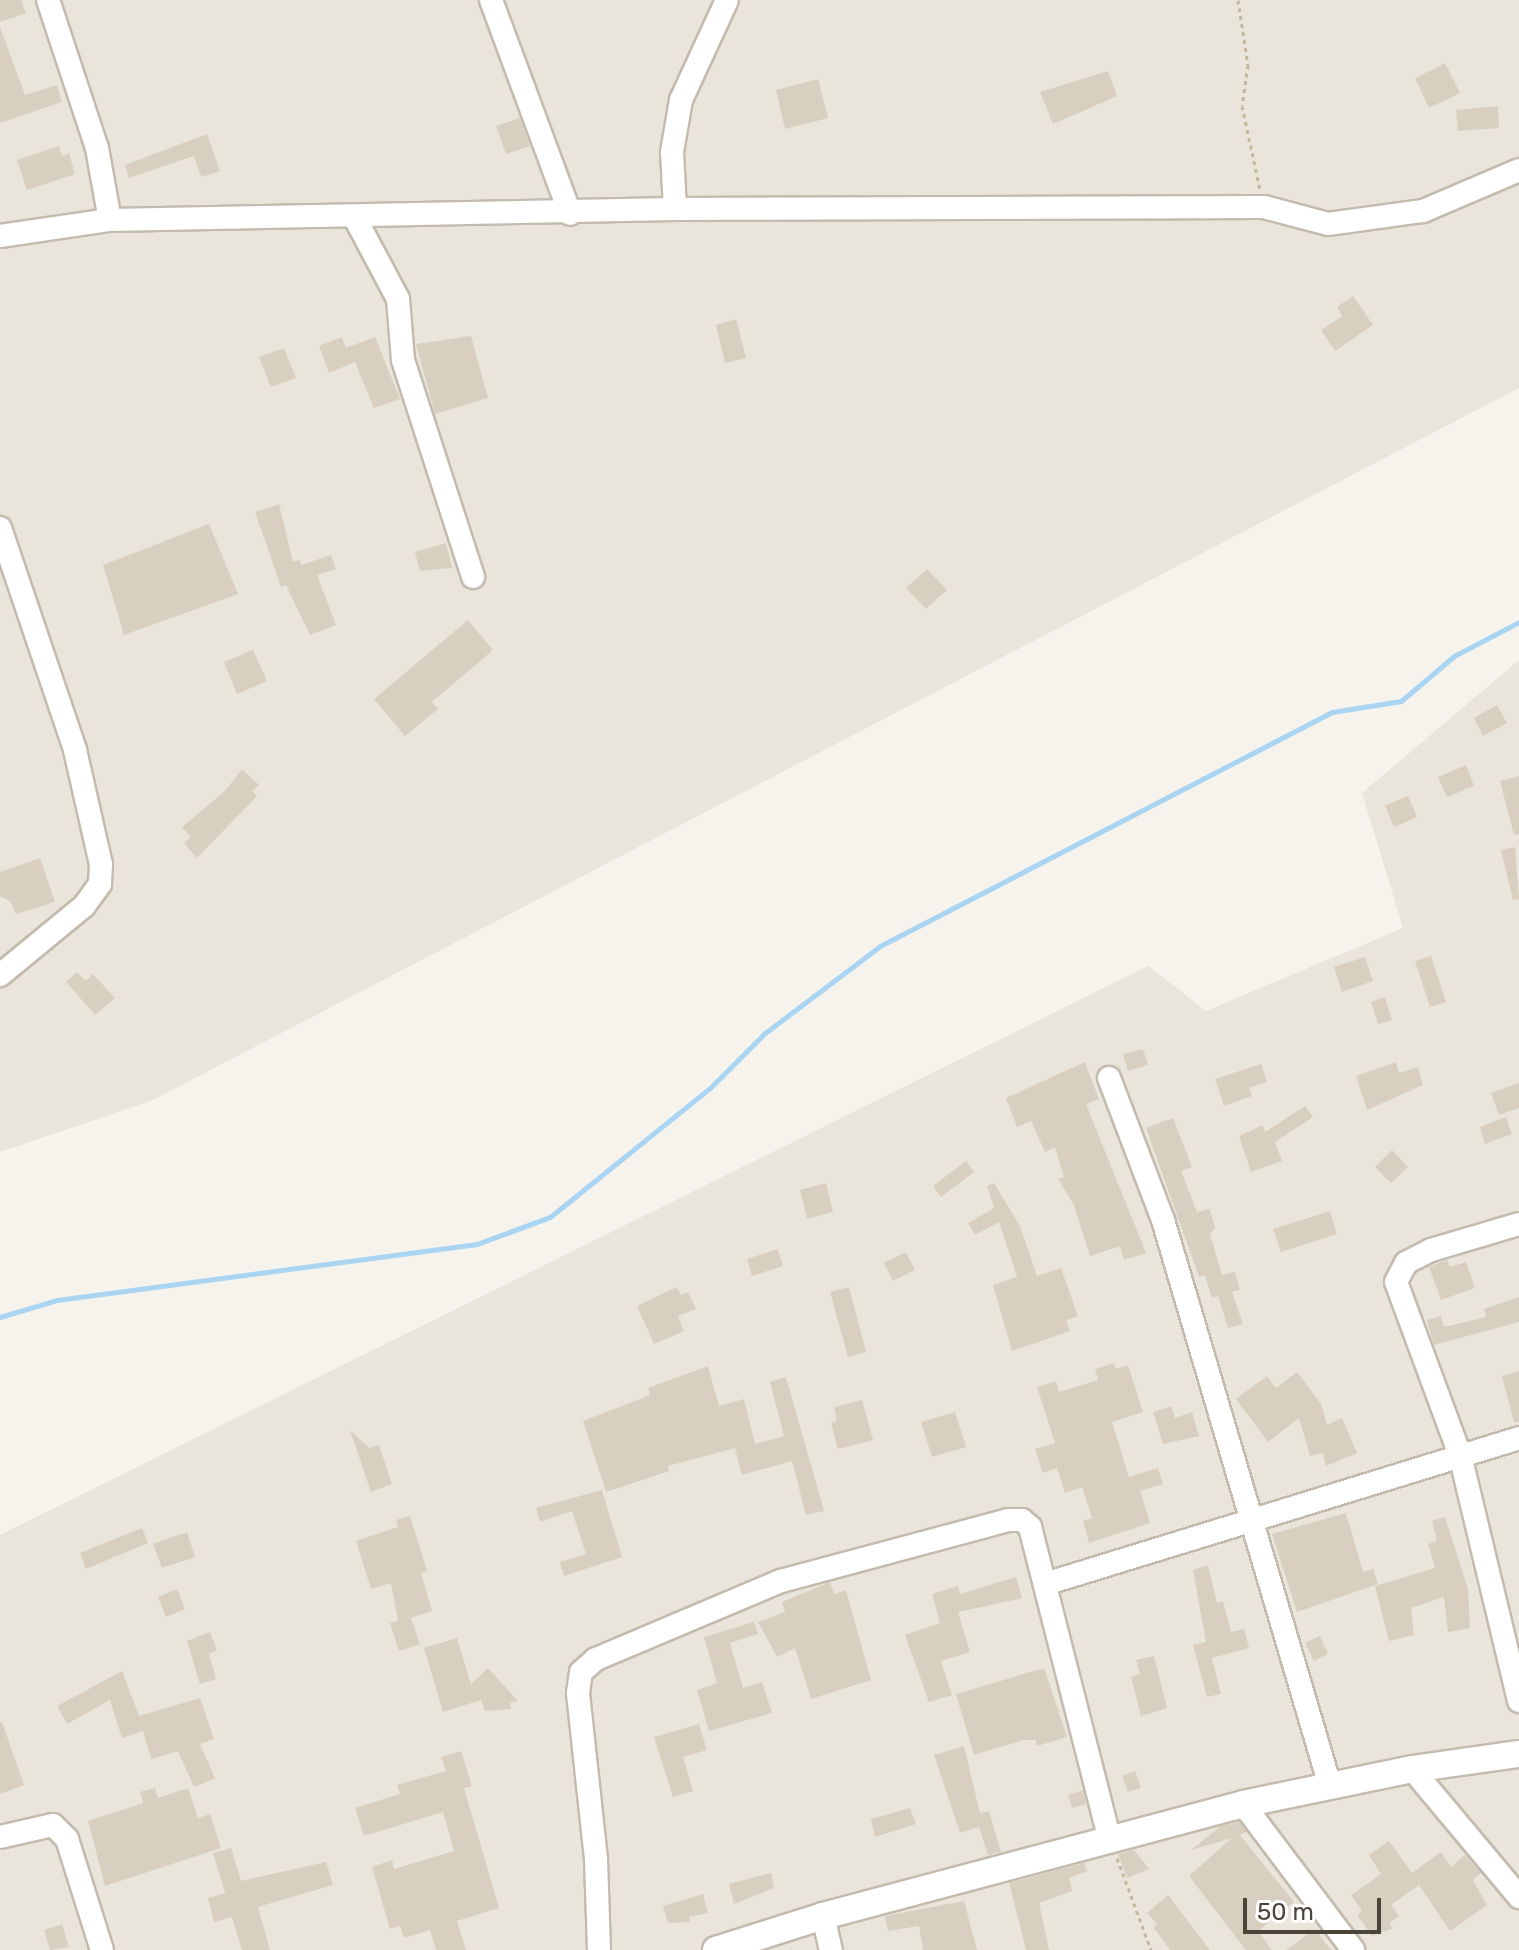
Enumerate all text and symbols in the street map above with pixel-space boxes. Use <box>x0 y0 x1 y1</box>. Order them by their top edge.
scale bar <box>1247 1882 1385 1932</box>
text: 50 m <box>1257 1898 1314 1926</box>

